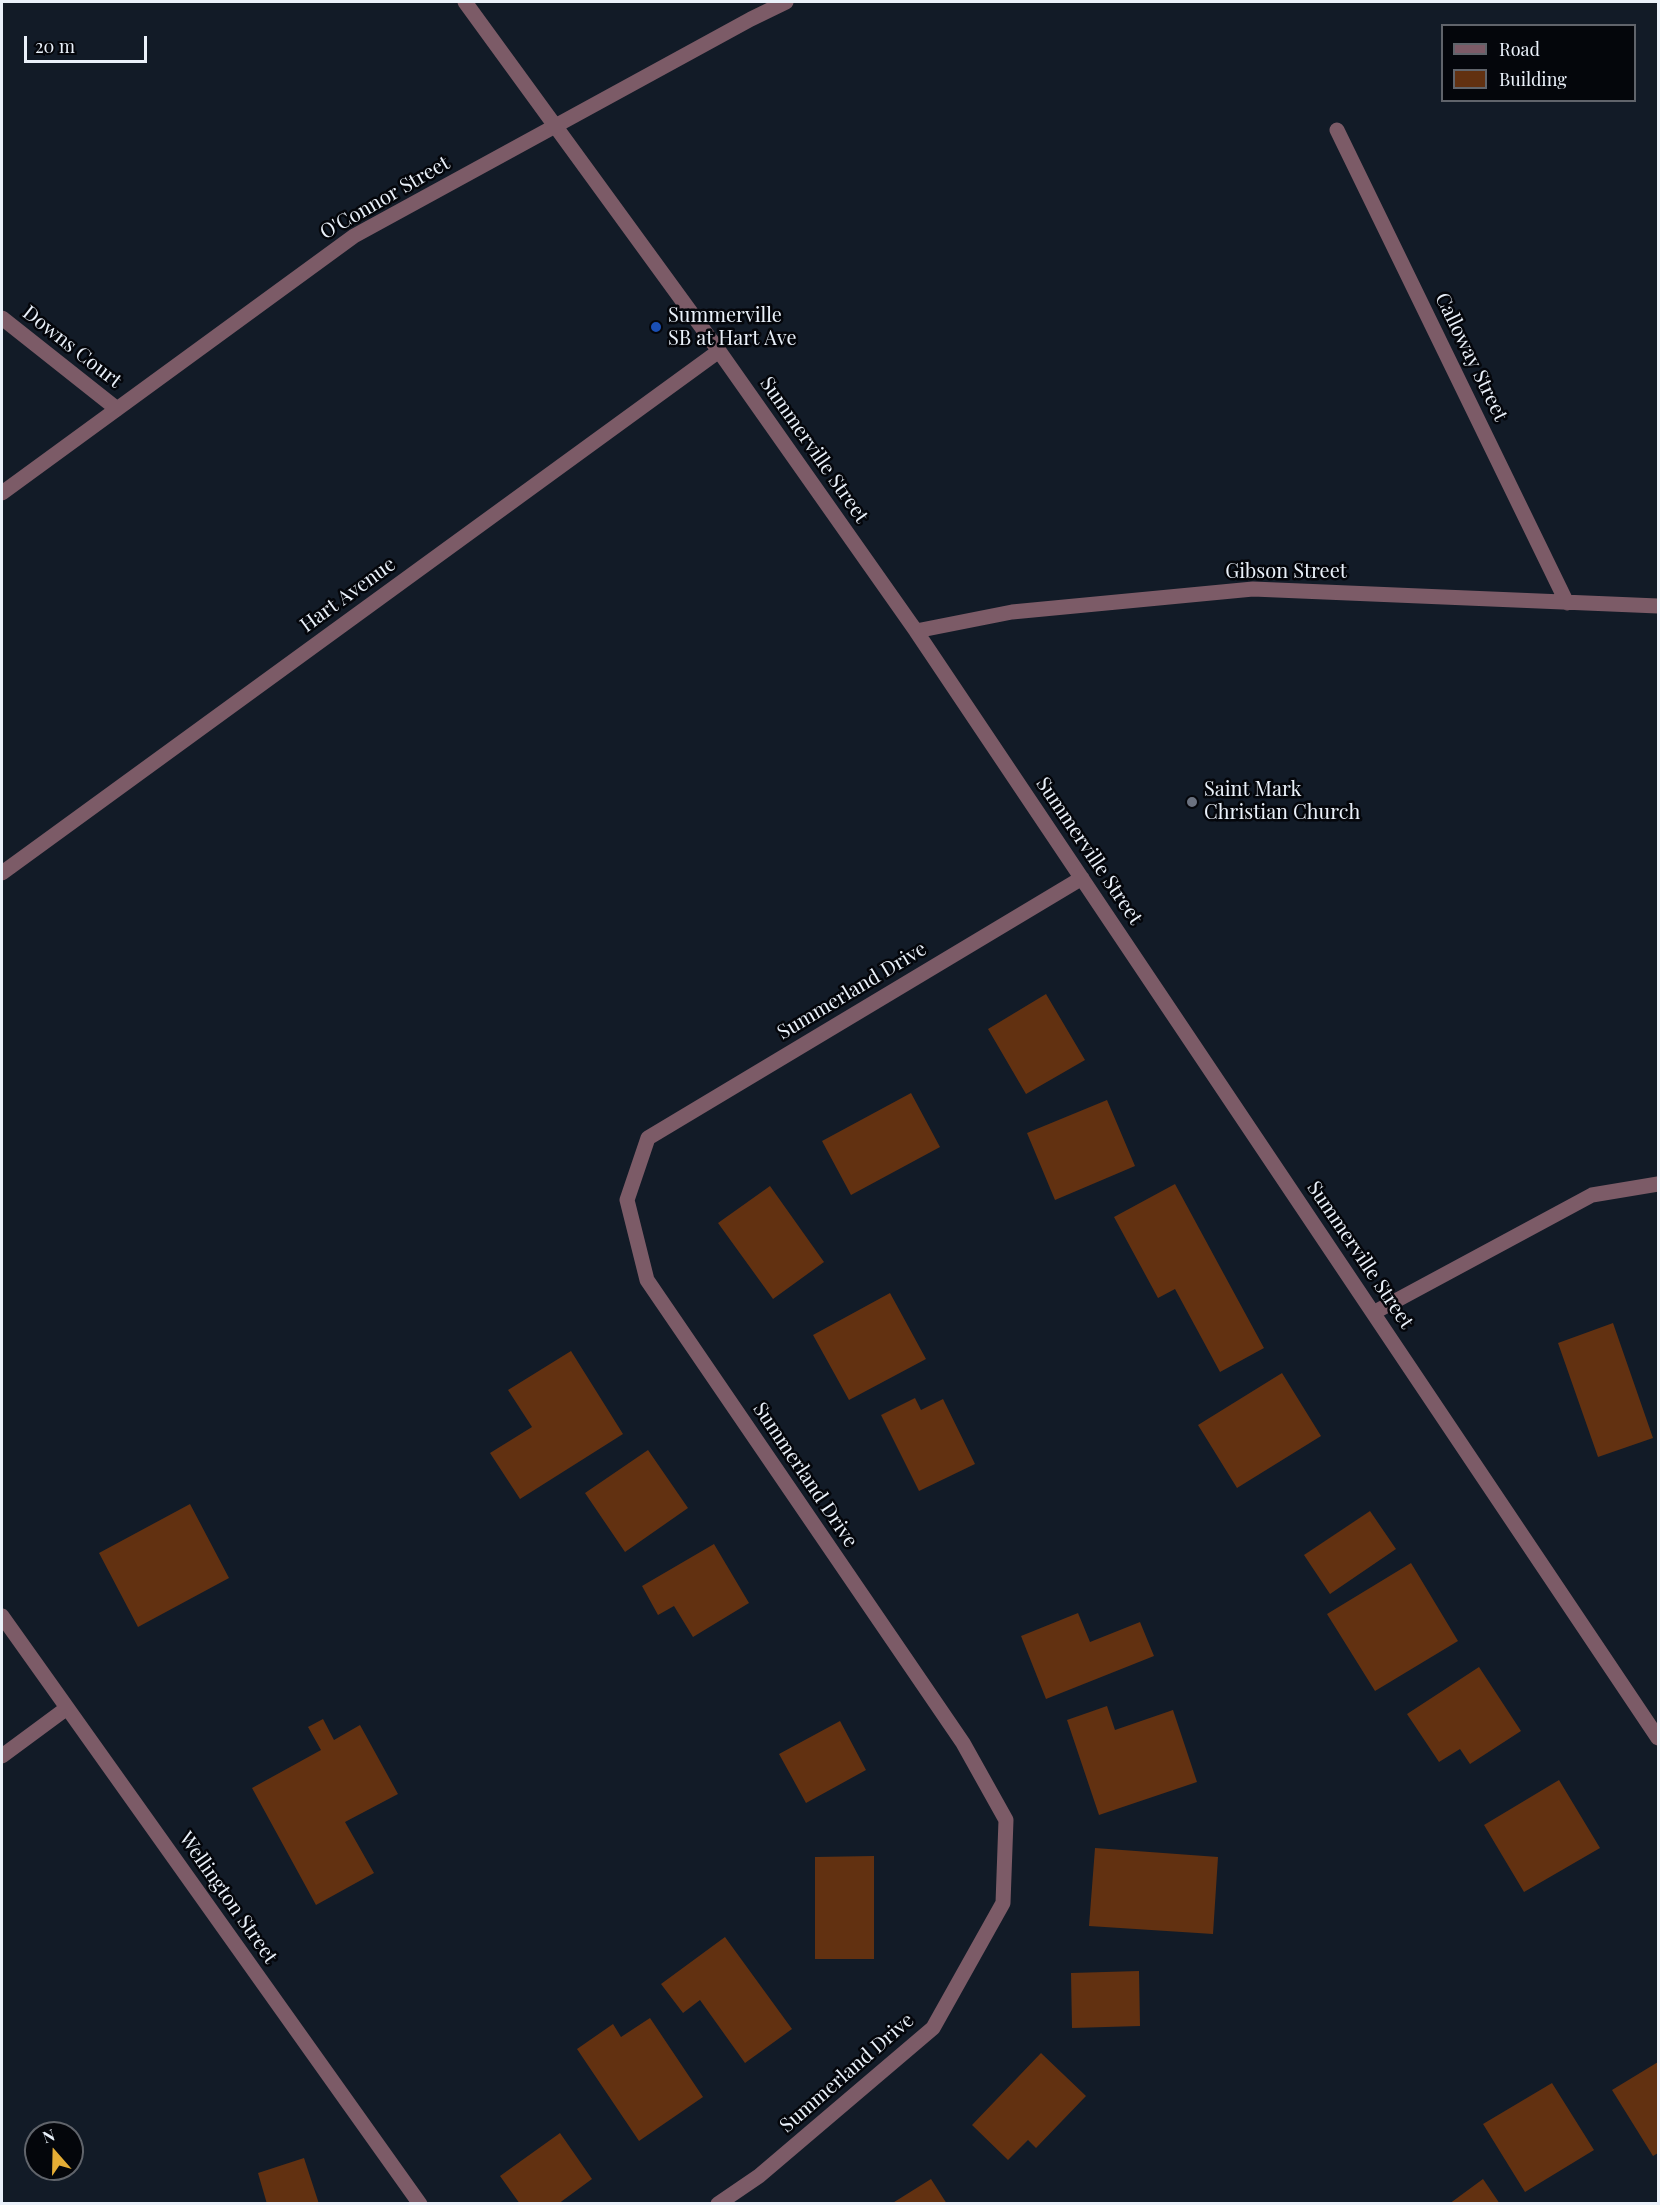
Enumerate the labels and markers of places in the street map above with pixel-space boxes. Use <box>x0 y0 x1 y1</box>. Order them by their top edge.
place label: Summerville SB at Hart Ave <box>668 304 797 351</box>
marker: Summerville SB at Hart Ave <box>649 320 663 334</box>
place label: Saint Mark Christian Church <box>1204 778 1360 825</box>
marker: Saint Mark Christian Church <box>1185 795 1199 809</box>

